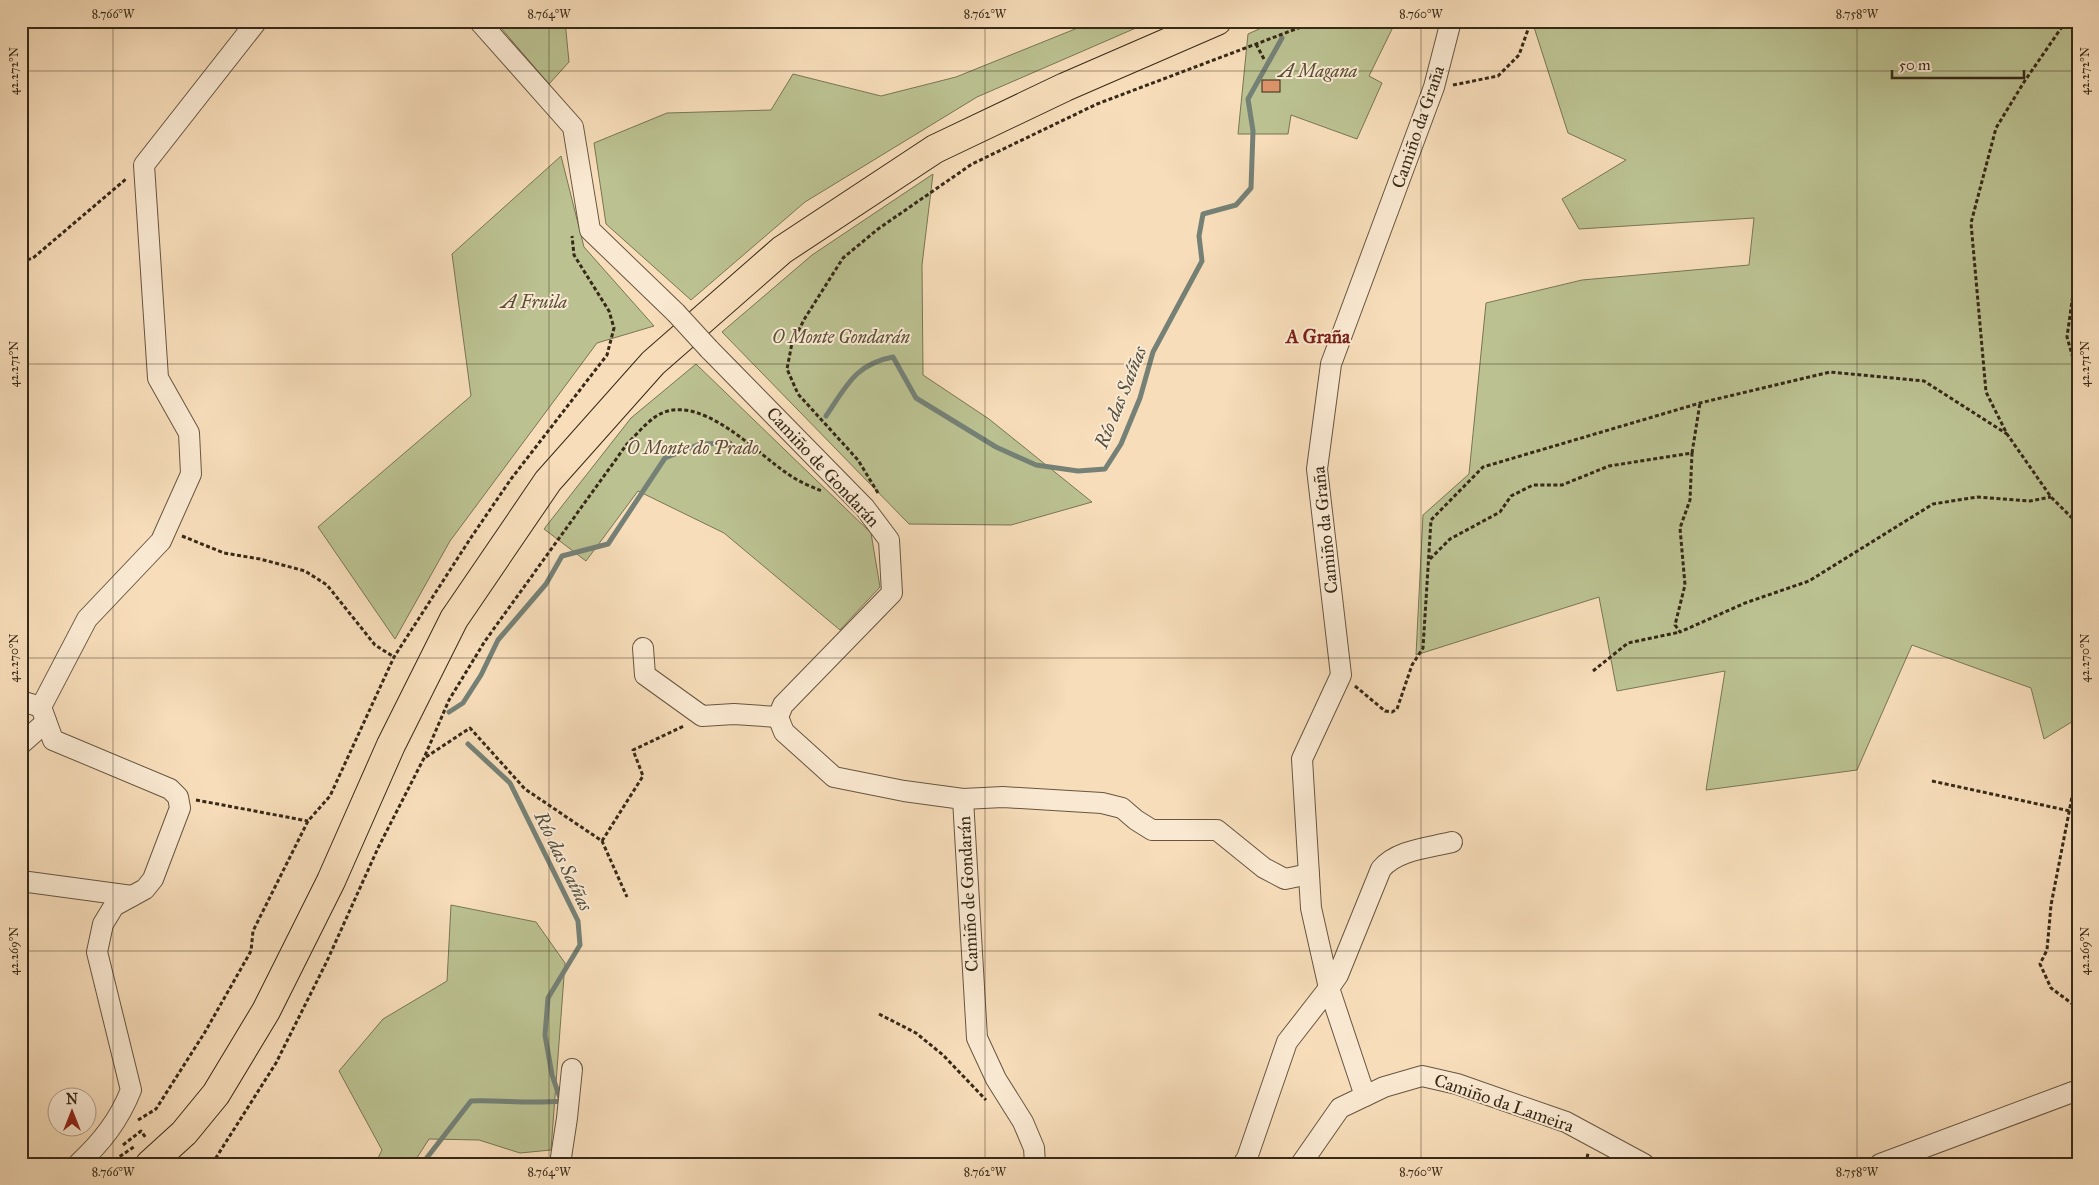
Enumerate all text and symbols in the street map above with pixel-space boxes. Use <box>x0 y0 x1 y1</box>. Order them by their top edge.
text: 8.766°W <box>92 7 135 21</box>
text: 8.764°W <box>527 7 571 21</box>
text: 8.762°W <box>964 7 1007 21</box>
text: 8.760°W <box>1399 7 1443 21</box>
text: 8.758°W <box>1836 7 1879 21</box>
text: 42.272°N <box>7 47 21 95</box>
text: 42.272°N <box>2078 47 2092 95</box>
scale bar <box>1892 48 2024 80</box>
text: 50 m <box>1899 56 1931 74</box>
park label: A Magana <box>1277 60 1358 82</box>
street label: Camiño da Graña <box>1387 62 1449 191</box>
park label: A Fruila <box>499 291 568 313</box>
district label: A Graña <box>1284 325 1351 348</box>
park label: O Monte Gondarán <box>772 326 910 348</box>
text: 42.271°N <box>7 341 21 387</box>
text: 42.271°N <box>2078 341 2092 387</box>
water label: Río das Saíñas <box>1089 342 1152 452</box>
street label: Camiño de Gondarán <box>762 402 884 532</box>
park label: O Monte do Prado <box>627 437 759 459</box>
street label: Camiño da Graña <box>1307 465 1343 595</box>
text: 42.270°N <box>7 634 21 682</box>
text: 42.270°N <box>2078 634 2092 682</box>
water label: Río das Saíñas <box>529 807 598 915</box>
street label: Camiño de Gondarán <box>953 815 983 972</box>
text: 42.269°N <box>7 927 21 975</box>
text: 42.269°N <box>2078 927 2092 975</box>
street label: Camiño da Lameira <box>1431 1069 1577 1137</box>
north arrow <box>48 1088 98 1138</box>
text: N <box>66 1091 78 1108</box>
text: 8.766°W <box>92 1165 135 1179</box>
text: 8.764°W <box>527 1165 571 1179</box>
text: 8.762°W <box>964 1165 1007 1179</box>
text: 8.760°W <box>1399 1165 1443 1179</box>
text: 8.758°W <box>1836 1165 1879 1179</box>

